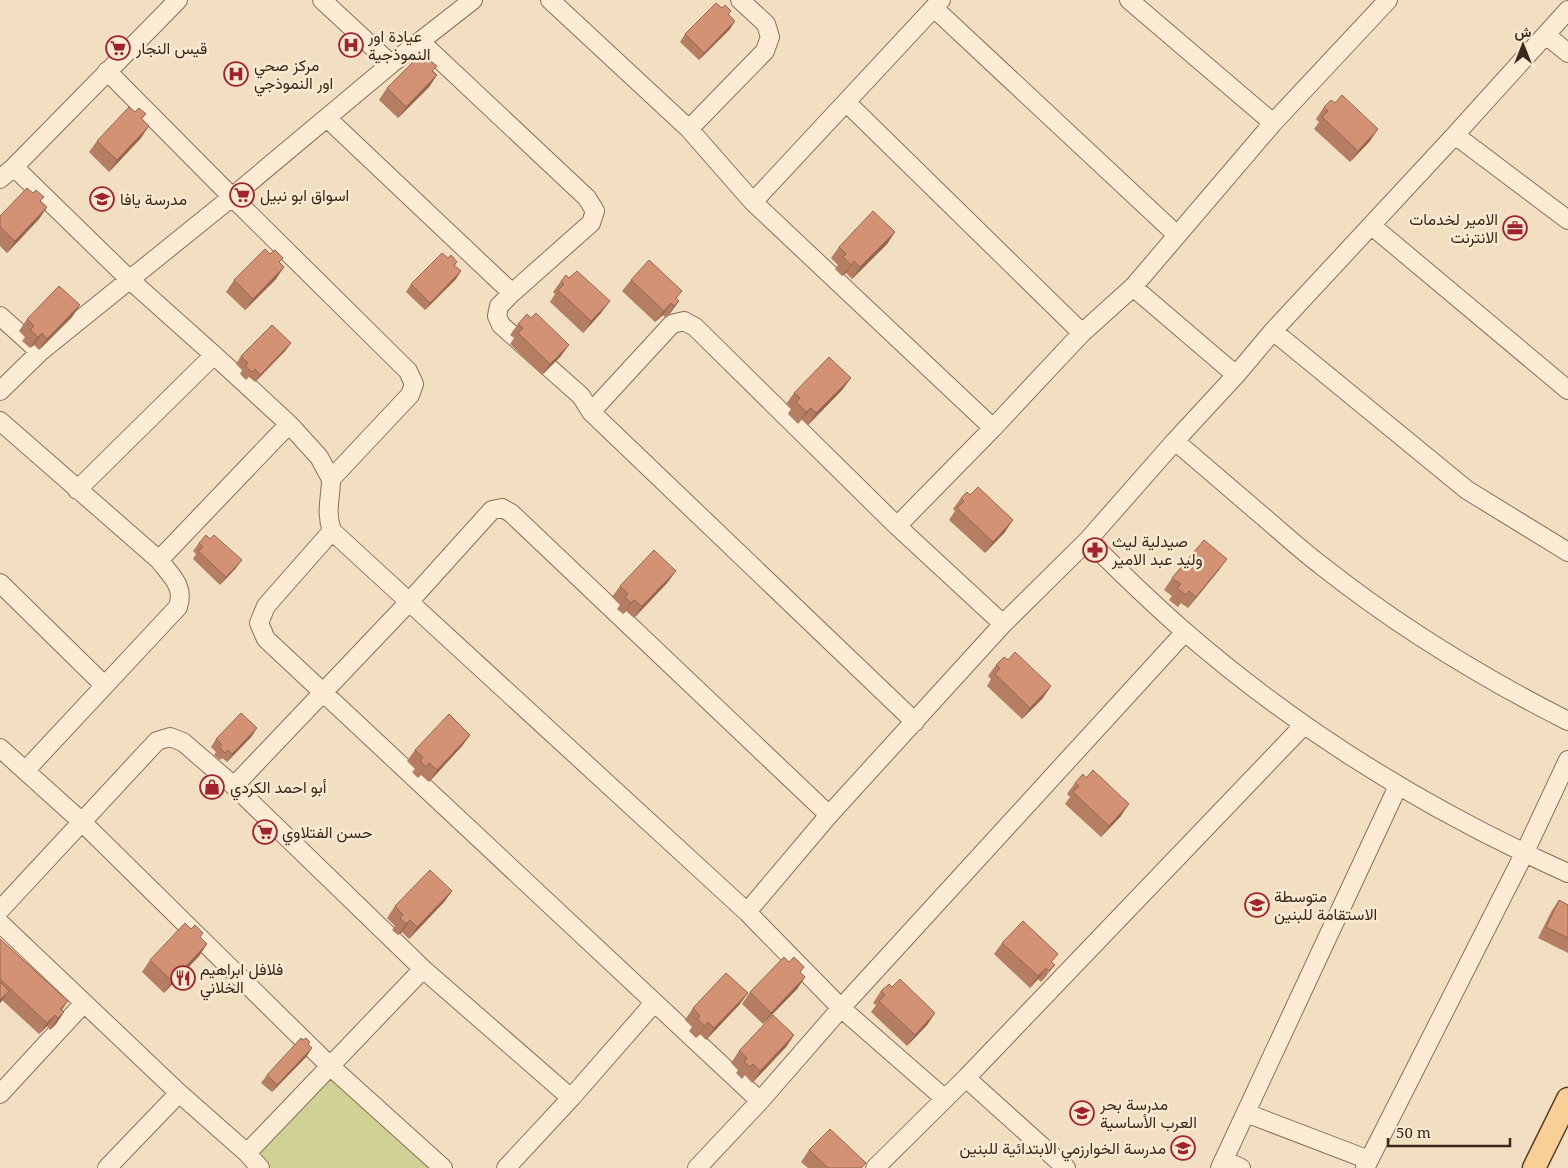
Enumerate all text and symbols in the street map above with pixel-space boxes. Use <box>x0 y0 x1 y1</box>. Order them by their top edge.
north arrow <box>1498 20 1548 70</box>
text: ش <box>1515 22 1532 41</box>
place label: عيادة اور النموذجية <box>367 25 430 65</box>
hospital icon: عيادة اور النموذجية <box>338 32 364 58</box>
supermarket icon: قيس النجار <box>105 35 131 61</box>
place label: قيس النجار <box>135 37 207 59</box>
place label: مركز صحي اور النموذجي <box>254 54 333 97</box>
hospital icon: مركز صحي اور النموذجي <box>223 61 249 87</box>
supermarket icon: اسواق ابو نبيل <box>229 182 255 208</box>
place label: اسواق ابو نبيل <box>260 184 349 206</box>
school or university icon: مدرسة يافا <box>89 186 115 212</box>
place label: مدرسة يافا <box>120 188 187 210</box>
place label: الامير لخدمات الانترنت <box>1409 208 1498 248</box>
office icon: الامير لخدمات الانترنت <box>1502 215 1528 241</box>
place label: صيدلية ليث وليد عبد الامير <box>1111 530 1203 570</box>
pharmacy icon: صيدلية ليث وليد عبد الامير <box>1082 537 1108 563</box>
shop icon: أبو احمد الكردي <box>199 774 225 800</box>
place label: أبو احمد الكردي <box>230 776 327 801</box>
supermarket icon: حسن الفتلاوي <box>252 819 278 845</box>
place label: حسن الفتلاوي <box>282 821 373 846</box>
place label: متوسطة الاستقامة للبنين <box>1274 885 1377 925</box>
school or university icon: متوسطة الاستقامة للبنين <box>1244 892 1270 918</box>
place label: فلافل ابراهيم الخلاني <box>200 958 283 1001</box>
restaurant icon: فلافل ابراهيم الخلاني <box>170 965 196 991</box>
place label: مدرسة بحر العرب الأساسية <box>1099 1093 1197 1133</box>
school or university icon: مدرسة بحر العرب الأساسية <box>1069 1100 1095 1126</box>
scale bar <box>1388 1116 1510 1148</box>
text: 50 m <box>1396 1122 1431 1142</box>
school or university icon: مدرسة الخوارزمي الابتدائية للبنين <box>1170 1135 1196 1161</box>
place label: مدرسة الخوارزمي الابتدائية للبنين <box>960 1137 1166 1162</box>

